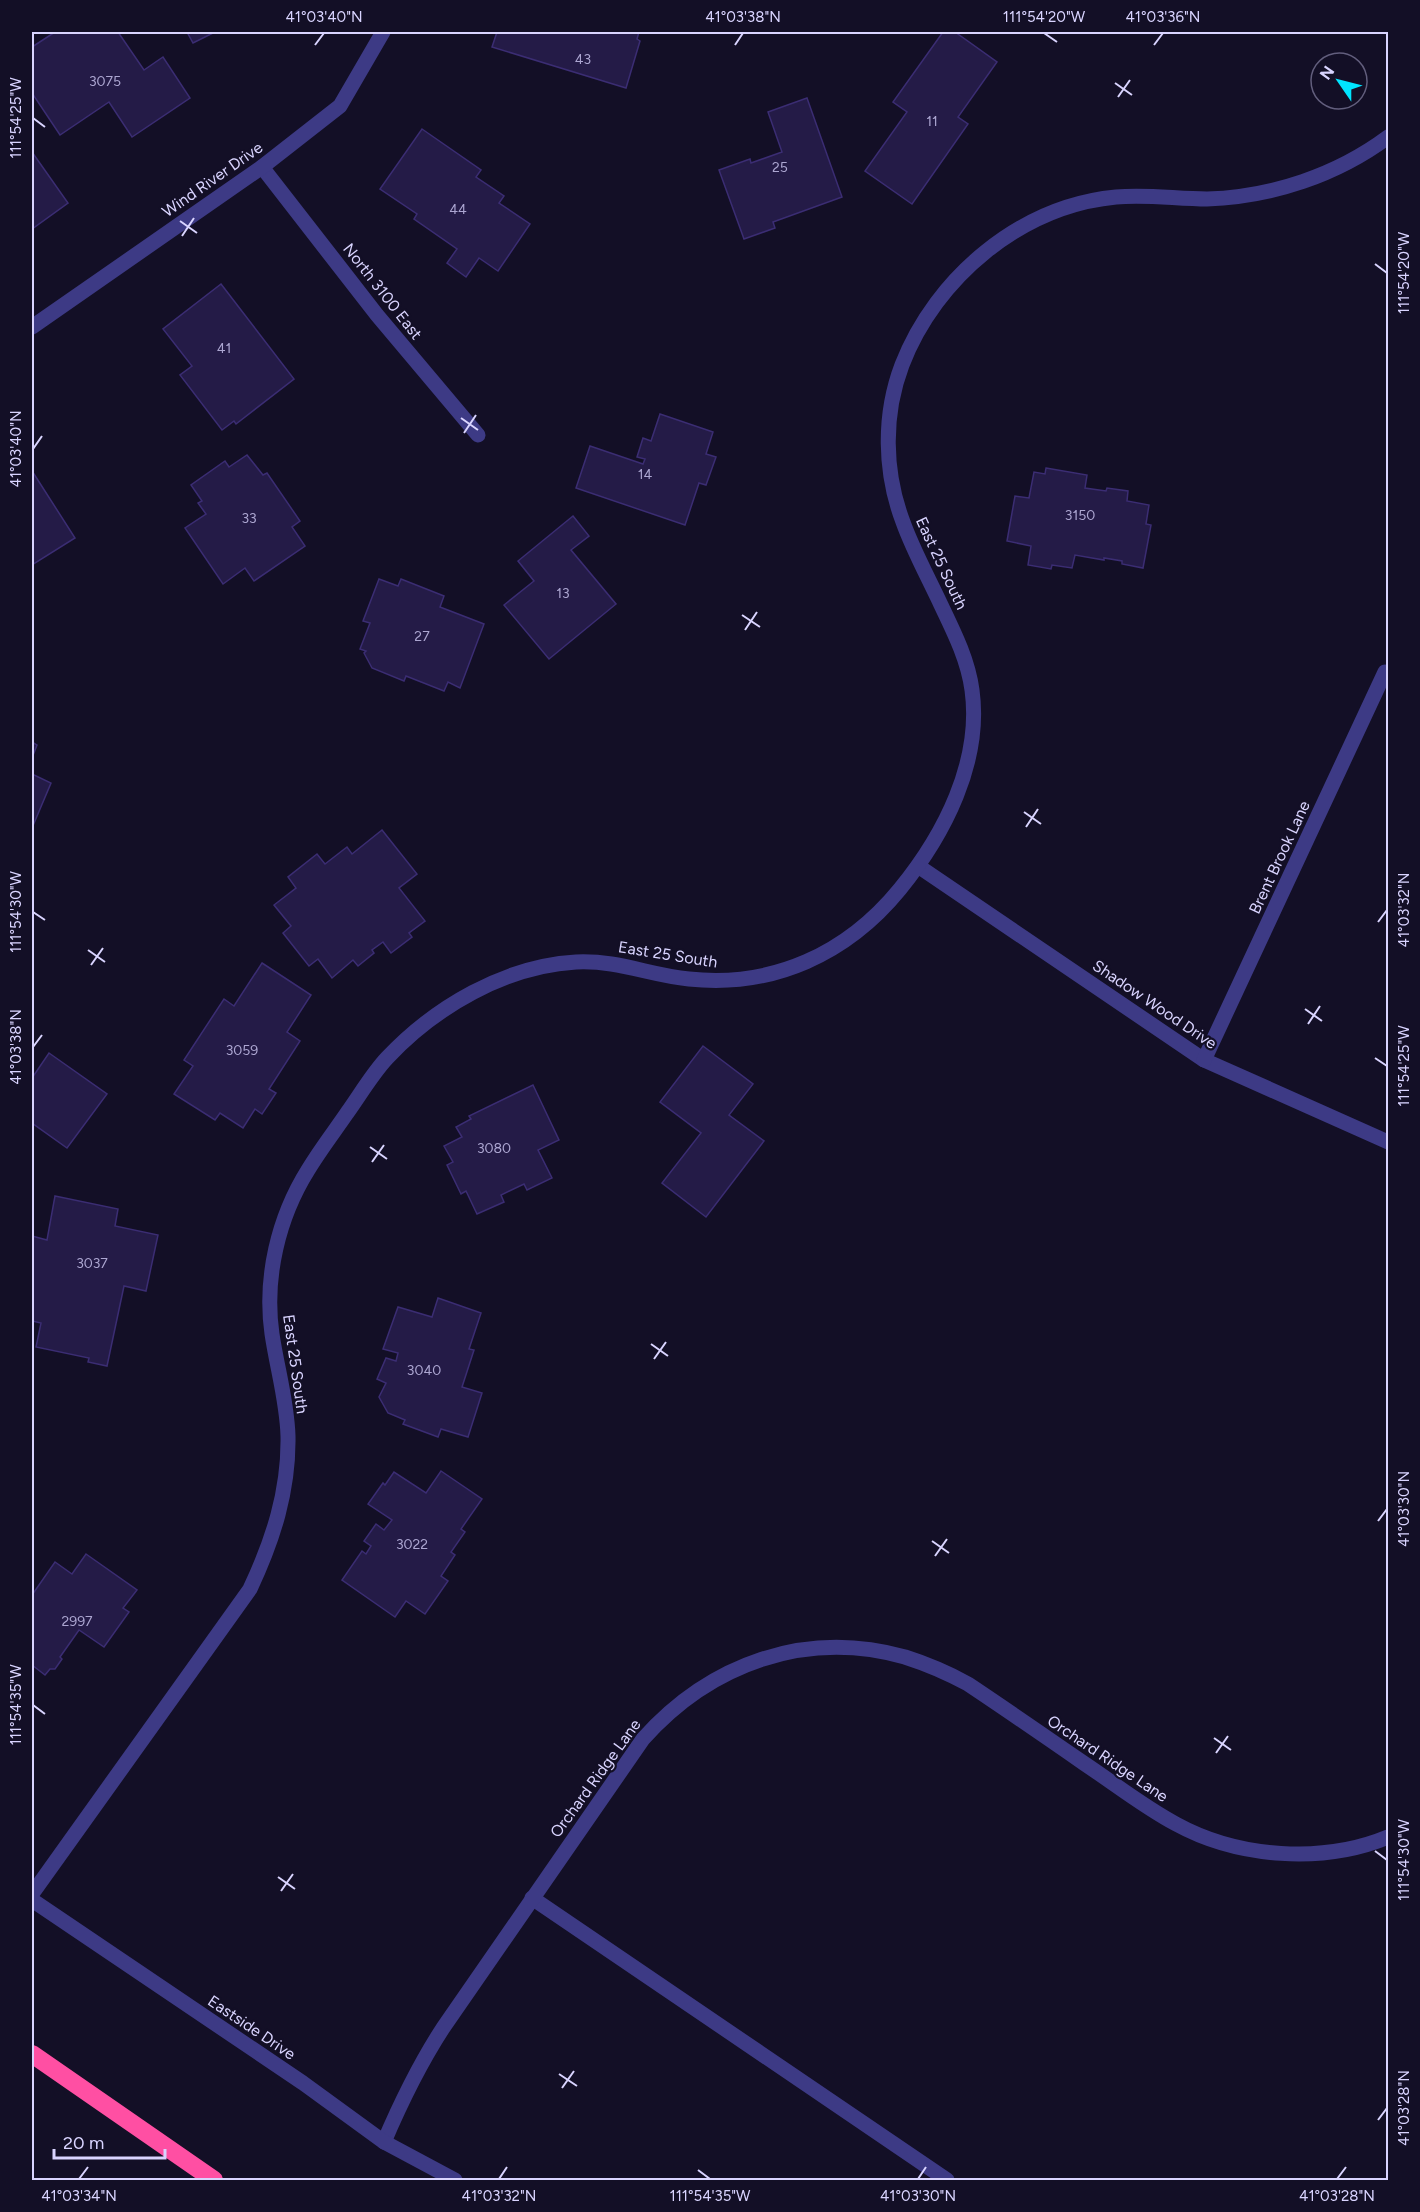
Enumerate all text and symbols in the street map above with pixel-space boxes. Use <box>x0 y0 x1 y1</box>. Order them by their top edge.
text: 41°03'40"N <box>285 8 363 26</box>
text: 41°03'38"N <box>705 8 781 26</box>
text: 111°54'20"W <box>1003 8 1086 26</box>
text: 41°03'36"N <box>1126 8 1200 26</box>
house number: 43 <box>575 51 591 68</box>
north arrow <box>1309 51 1369 111</box>
text: N <box>1316 62 1338 83</box>
house number: 3075 <box>89 73 121 90</box>
text: 111°54'25"W <box>7 77 25 159</box>
house number: 11 <box>926 113 938 130</box>
street label: Wind River Drive <box>158 138 266 221</box>
house number: 25 <box>772 159 788 176</box>
house number: 44 <box>449 201 467 218</box>
text: 111°54'20"W <box>1395 231 1413 314</box>
street label: North 3100 East <box>339 239 426 343</box>
house number: 41 <box>217 340 231 357</box>
text: 41°03'40"N <box>7 410 25 488</box>
house number: 14 <box>638 466 653 483</box>
house number: 3150 <box>1065 507 1095 524</box>
house number: 33 <box>241 510 257 527</box>
street label: East 25 South <box>912 514 971 613</box>
house number: 13 <box>556 585 570 602</box>
house number: 27 <box>414 628 430 645</box>
street label: Brent Brook Lane <box>1245 797 1314 917</box>
text: 111°54'30"W <box>7 870 25 953</box>
text: 41°03'32"N <box>1395 873 1413 947</box>
street label: East 25 South <box>617 937 719 972</box>
street label: Shadow Wood Drive <box>1089 956 1221 1053</box>
text: 41°03'38"N <box>7 1009 25 1085</box>
text: 111°54'25"W <box>1395 1025 1413 1107</box>
house number: 3059 <box>226 1042 258 1059</box>
house number: 3080 <box>477 1140 511 1157</box>
house number: 3037 <box>76 1255 108 1272</box>
street label: East 25 South <box>279 1313 312 1415</box>
house number: 3040 <box>407 1362 441 1379</box>
text: 41°03'30"N <box>1395 1471 1413 1547</box>
house number: 3022 <box>396 1536 428 1553</box>
house number: 2997 <box>61 1613 93 1630</box>
text: 111°54'35"W <box>7 1664 25 1746</box>
street label: Orchard Ridge Lane <box>1044 1711 1172 1806</box>
street label: Orchard Ridge Lane <box>546 1715 645 1841</box>
text: 111°54'30"W <box>1395 1818 1413 1901</box>
street label: Eastside Drive <box>204 1991 299 2064</box>
text: 41°03'28"N <box>1395 2070 1413 2146</box>
scale bar <box>54 2122 165 2160</box>
text: 20 m <box>63 2132 104 2154</box>
text: 41°03'34"N <box>41 2187 117 2205</box>
text: 41°03'32"N <box>462 2187 536 2205</box>
text: 111°54'35"W <box>669 2187 751 2205</box>
text: 41°03'30"N <box>880 2187 956 2205</box>
text: 41°03'28"N <box>1299 2187 1375 2205</box>

